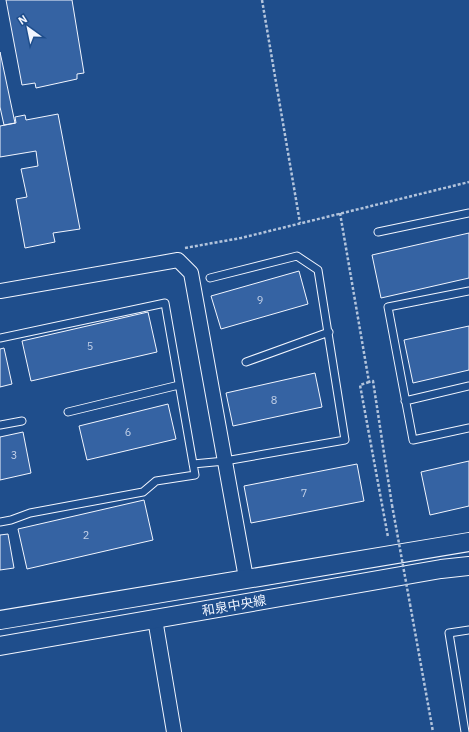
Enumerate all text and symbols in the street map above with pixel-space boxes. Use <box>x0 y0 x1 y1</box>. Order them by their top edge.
north arrow <box>8 8 48 48</box>
text: N <box>15 12 30 28</box>
house number: 9 <box>257 293 263 307</box>
house number: 5 <box>87 339 93 353</box>
house number: 8 <box>271 393 277 407</box>
house number: 6 <box>125 425 131 439</box>
house number: 3 <box>11 448 17 462</box>
house number: 7 <box>301 486 307 500</box>
house number: 2 <box>83 528 89 542</box>
street label: 和泉中央線 <box>201 591 268 620</box>

